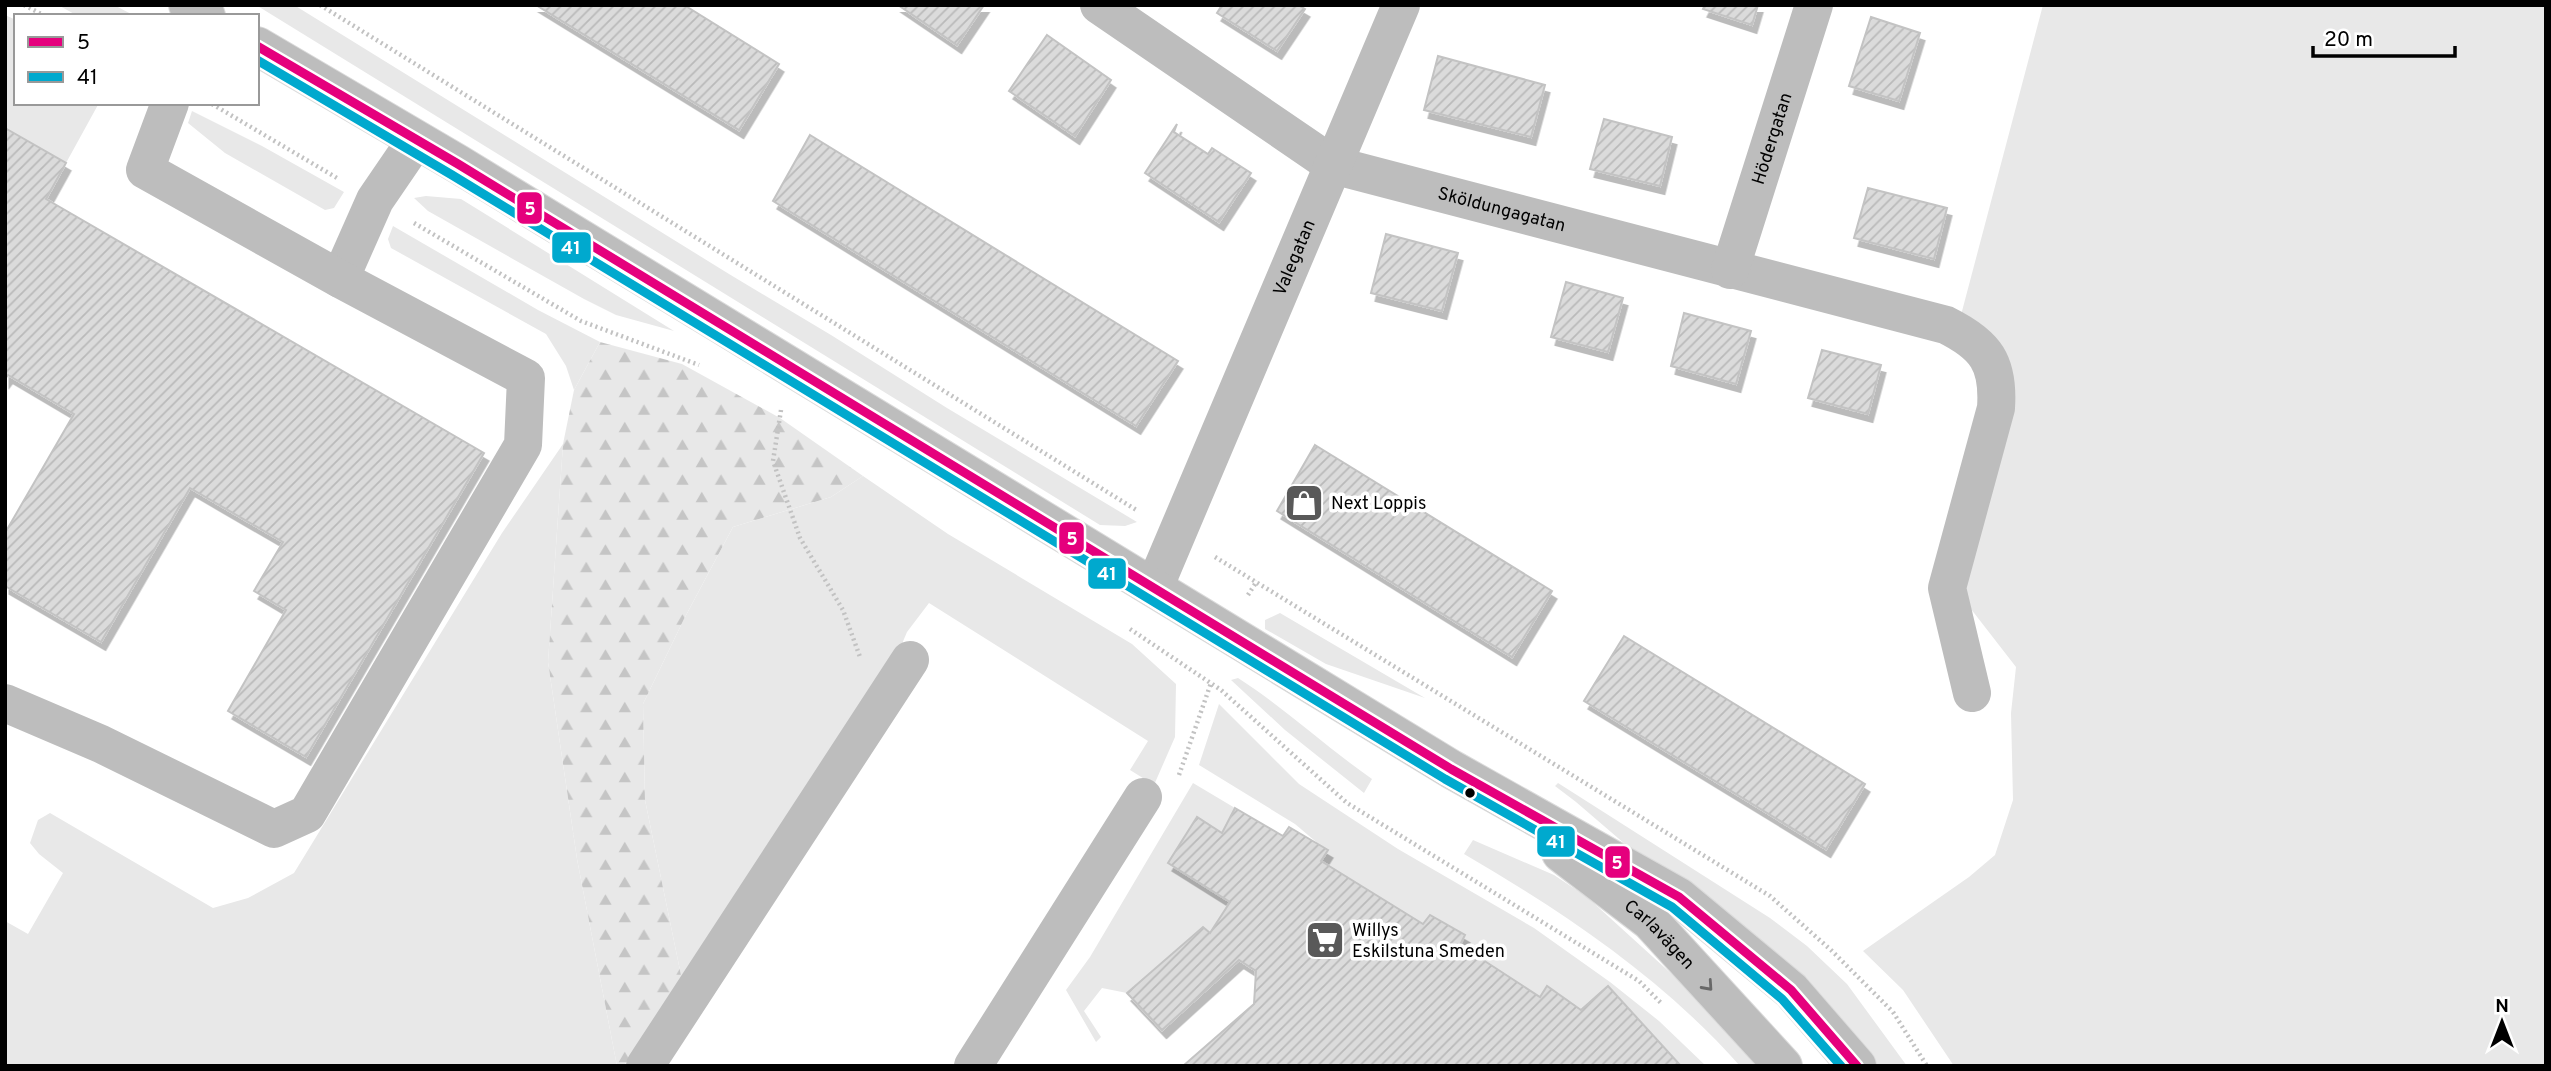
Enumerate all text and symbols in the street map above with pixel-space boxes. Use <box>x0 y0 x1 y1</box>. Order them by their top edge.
legend <box>14 14 259 105</box>
scale bar <box>2313 14 2455 58</box>
text: 20 m <box>2324 27 2373 54</box>
text: 5 <box>77 30 90 57</box>
text: 41 <box>77 65 98 92</box>
street label: Hödergatan <box>1748 90 1799 188</box>
street label: Sköldungagatan <box>1435 183 1568 238</box>
line badge: 5 <box>516 191 543 225</box>
text: 5 <box>524 198 536 222</box>
street label: Valegatan <box>1269 216 1322 300</box>
line badge: 41 <box>551 231 592 264</box>
text: 41 <box>561 237 581 261</box>
shop icon: Next Loppis <box>1283 482 1325 524</box>
place label: Next Loppis <box>1331 493 1426 516</box>
line badge: 5 <box>1058 521 1085 555</box>
text: 5 <box>1066 528 1078 552</box>
line badge: 41 <box>1087 557 1127 590</box>
text: 41 <box>1097 563 1117 587</box>
unlabelled marker <box>1463 786 1477 800</box>
line badge: 41 <box>1536 825 1576 858</box>
text: 41 <box>1546 831 1566 855</box>
line badge: 5 <box>1604 845 1631 879</box>
text: 5 <box>1611 852 1623 876</box>
street label: Carlavägen <box>1619 895 1699 975</box>
supermarket icon: Willys Eskilstuna Smeden <box>1304 919 1346 961</box>
place label: Willys Eskilstuna Smeden <box>1352 920 1505 964</box>
one-way arrow <box>1700 978 1712 991</box>
north arrow <box>2467 987 2537 1057</box>
text: N <box>2495 995 2509 1019</box>

